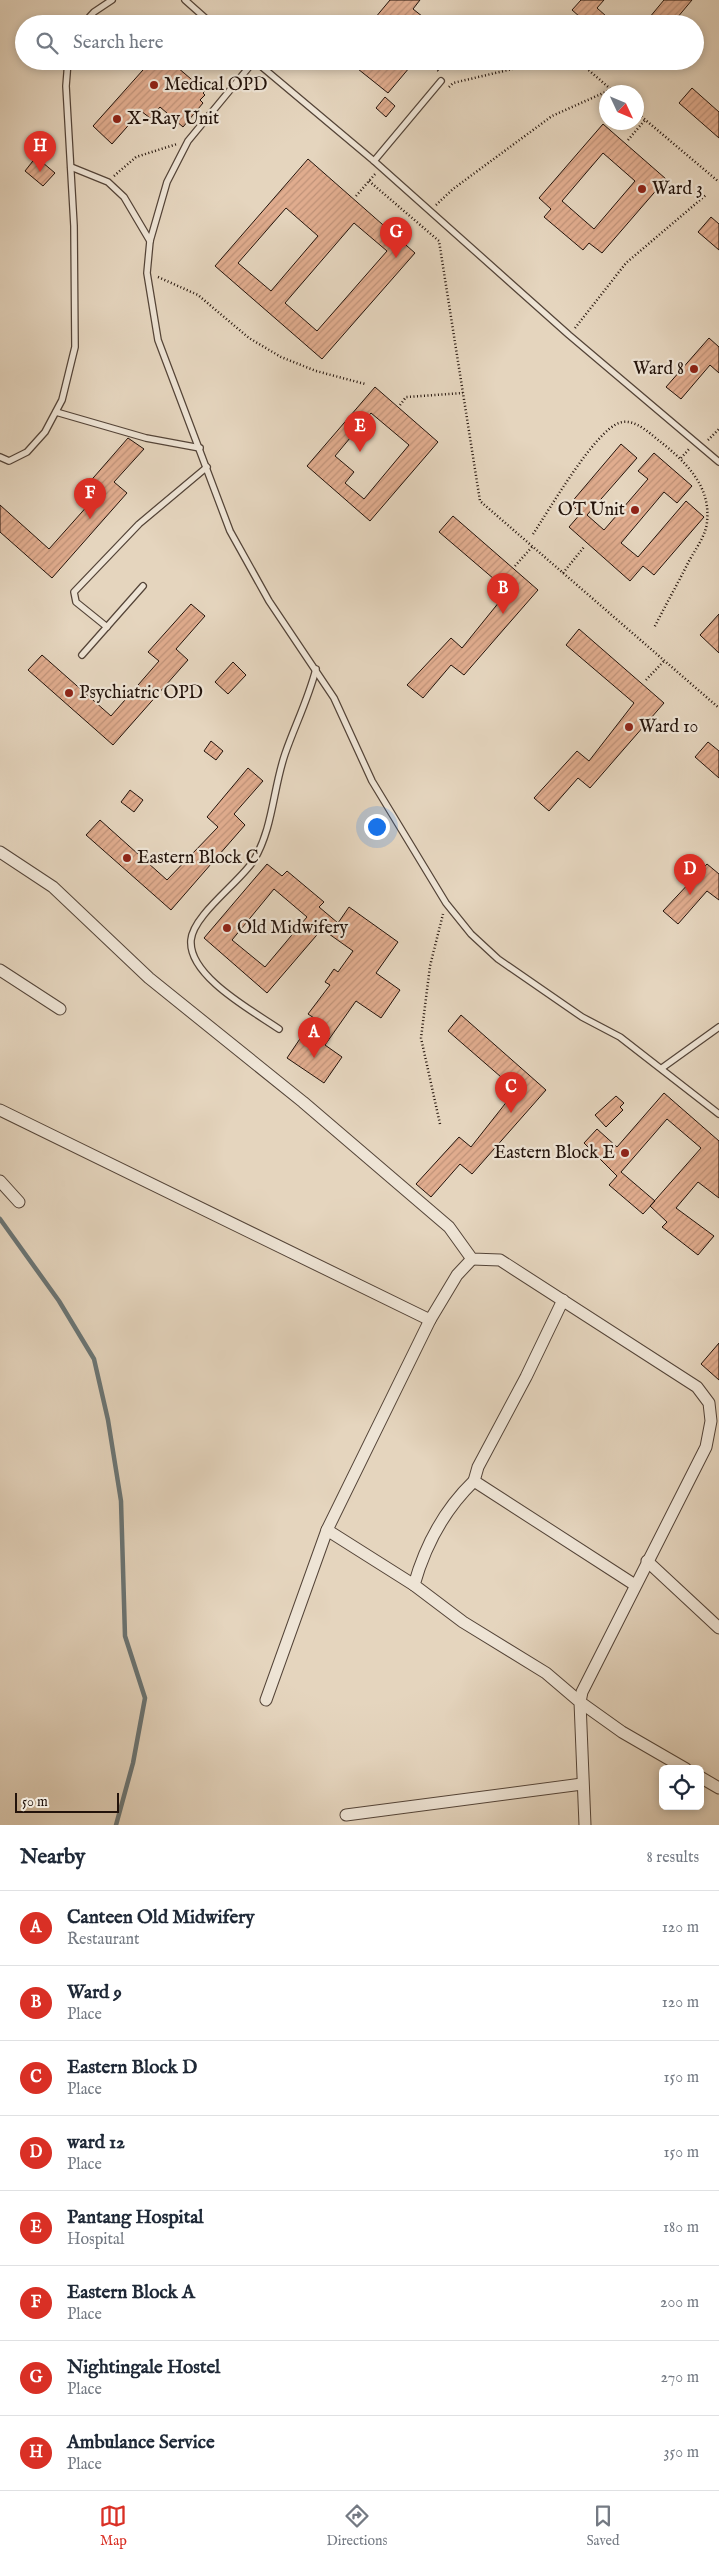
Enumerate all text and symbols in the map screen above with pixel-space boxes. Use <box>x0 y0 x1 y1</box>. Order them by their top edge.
search box <box>15 15 704 70</box>
icon: search <box>33 29 61 57</box>
text: Search here <box>73 31 164 55</box>
place label: Medical OPD <box>164 74 267 97</box>
marker: Medical OPD <box>148 79 160 91</box>
north arrow <box>599 85 644 130</box>
place label: X-Ray Unit <box>127 108 219 131</box>
marker: X-Ray Unit <box>111 113 123 125</box>
pin: H <box>24 131 56 172</box>
place label: Ward 3 <box>652 178 703 201</box>
marker: Ward 3 <box>636 183 648 195</box>
pin: G <box>380 217 412 258</box>
place label: Ward 8 <box>633 358 684 381</box>
marker: Ward 8 <box>688 363 700 375</box>
pin: E <box>344 411 376 452</box>
pin: F <box>74 478 106 519</box>
place label: OT Unit <box>558 499 625 522</box>
marker: OT Unit <box>629 504 641 516</box>
pin: B <box>487 573 519 614</box>
place label: Psychiatric OPD <box>79 682 203 705</box>
marker: Psychiatric OPD <box>63 687 75 699</box>
place label: Ward 10 <box>639 716 698 739</box>
marker: Ward 10 <box>623 721 635 733</box>
your location <box>364 814 390 840</box>
place label: Eastern Block C <box>137 847 259 870</box>
marker: Eastern Block C <box>121 852 133 864</box>
pin: D <box>674 854 706 895</box>
place label: Old Midwifery <box>237 917 348 940</box>
marker: Old Midwifery <box>221 922 233 934</box>
pin: A <box>298 1017 330 1058</box>
pin: C <box>495 1072 527 1113</box>
place label: Eastern Block E <box>494 1142 615 1165</box>
marker: Eastern Block E <box>619 1147 631 1159</box>
map controls <box>659 1765 704 1810</box>
button: locate <box>659 1765 704 1810</box>
scale bar <box>15 1790 119 1813</box>
text: 50 m <box>22 1793 48 1811</box>
text: Nearby <box>20 1844 85 1871</box>
text: 8 results <box>647 1848 699 1868</box>
text: Canteen Old Midwifery <box>67 1906 255 1930</box>
text: A <box>31 1918 41 1938</box>
text: 120 m <box>662 1918 699 1938</box>
text: Restaurant <box>67 1930 140 1950</box>
text: Ward 9 <box>67 1981 122 2005</box>
text: B <box>31 1993 41 2013</box>
text: 120 m <box>662 1993 699 2013</box>
text: Place <box>67 2005 102 2025</box>
text: Eastern Block D <box>67 2056 197 2080</box>
text: C <box>30 2068 42 2088</box>
text: 150 m <box>664 2068 699 2088</box>
text: Place <box>67 2080 102 2100</box>
text: ward 12 <box>67 2131 125 2155</box>
text: D <box>30 2143 42 2163</box>
text: 150 m <box>664 2143 699 2163</box>
text: Place <box>67 2155 102 2175</box>
text: Pantang Hospital <box>67 2206 204 2230</box>
text: E <box>30 2218 42 2238</box>
text: 180 m <box>663 2218 699 2238</box>
text: Hospital <box>67 2230 124 2250</box>
text: Eastern Block A <box>67 2281 195 2305</box>
text: F <box>31 2293 41 2313</box>
text: 200 m <box>660 2293 699 2313</box>
text: Place <box>67 2305 102 2325</box>
text: Nightingale Hostel <box>67 2356 220 2380</box>
text: G <box>30 2368 42 2388</box>
text: 270 m <box>660 2368 699 2388</box>
text: Place <box>67 2380 102 2400</box>
text: Ambulance Service <box>67 2431 215 2455</box>
text: H <box>29 2443 43 2463</box>
text: 350 m <box>664 2443 699 2463</box>
text: Place <box>67 2455 102 2475</box>
tab: Map <box>99 2502 127 2550</box>
tab: Directions <box>326 2502 387 2550</box>
tab: Saved <box>586 2502 619 2550</box>

